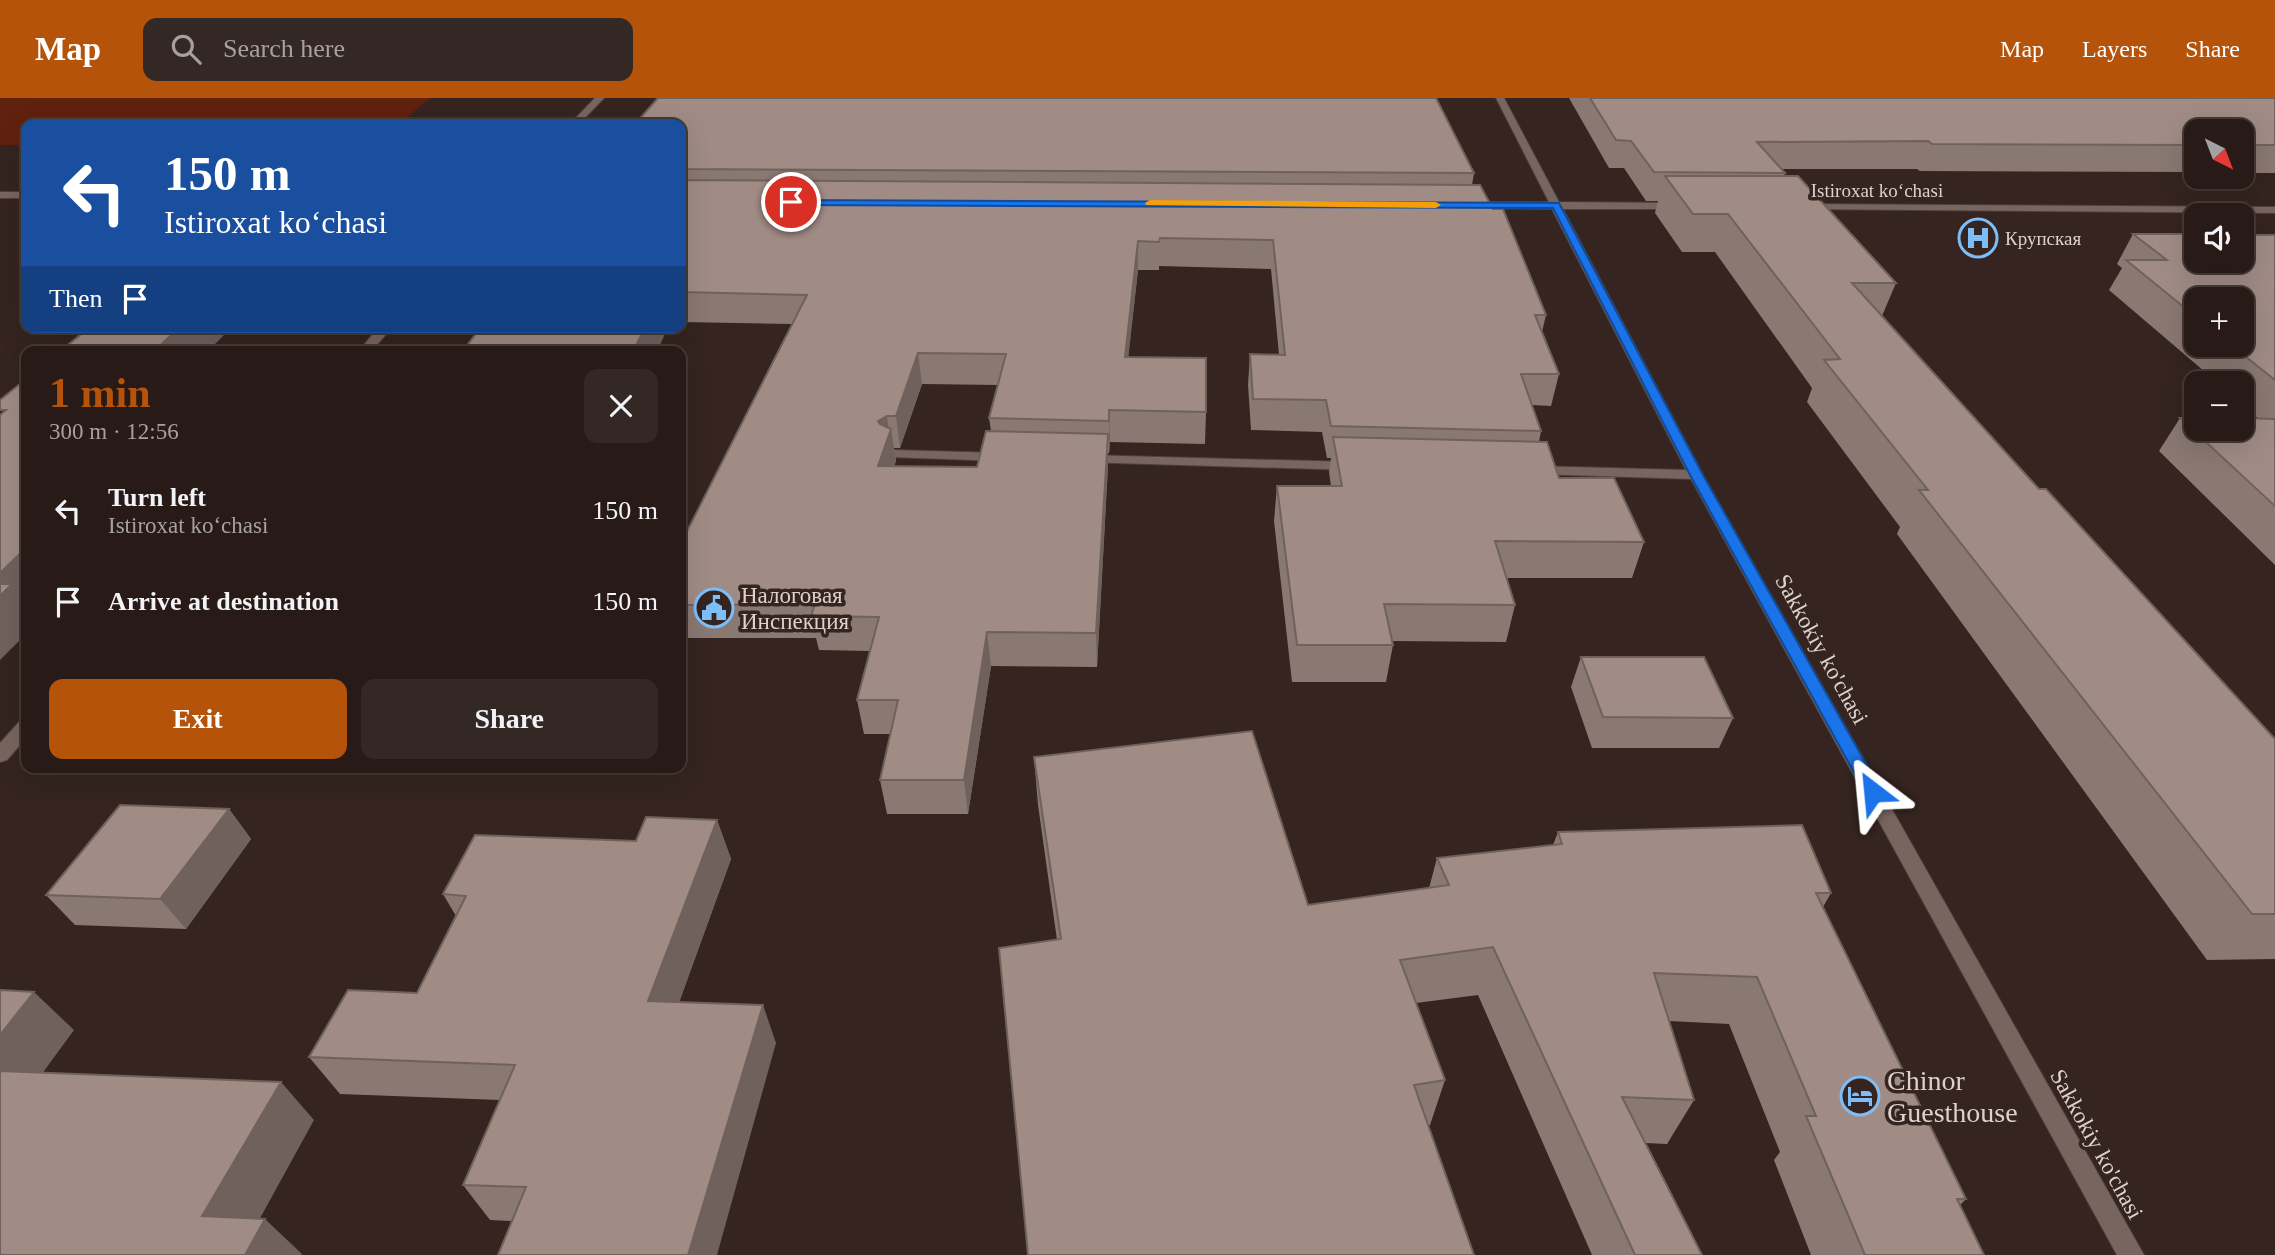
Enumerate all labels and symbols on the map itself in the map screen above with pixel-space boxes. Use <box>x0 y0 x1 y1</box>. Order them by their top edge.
north arrow <box>2184 119 2254 189</box>
pin <box>761 172 821 232</box>
street label: Istiroxat koʻchasi <box>1811 180 1943 201</box>
hospital icon: Крупская <box>1957 217 1999 259</box>
place label: Крупская <box>2005 228 2081 249</box>
street label: Sakkokiy ko'chasi <box>1770 570 1873 728</box>
place label: Налоговая Инспекция <box>741 583 849 634</box>
public building icon: Налоговая Инспекция <box>693 587 735 629</box>
position arrow <box>1836 755 1910 829</box>
place label: Chinor Guesthouse <box>1887 1065 2018 1128</box>
street label: Sakkokiy ko'chasi <box>2045 1065 2148 1223</box>
hotel icon: Chinor Guesthouse <box>1839 1075 1881 1117</box>

